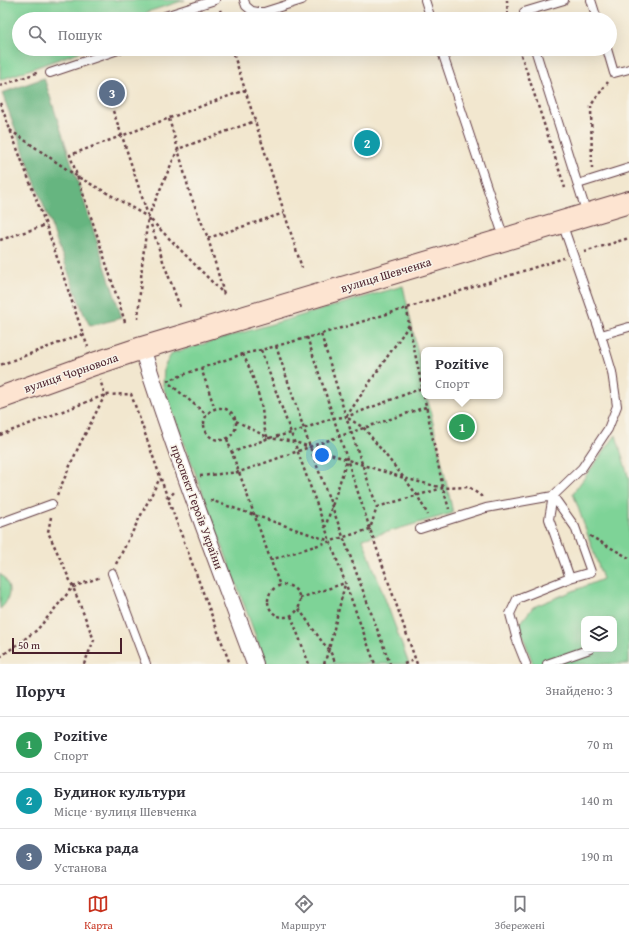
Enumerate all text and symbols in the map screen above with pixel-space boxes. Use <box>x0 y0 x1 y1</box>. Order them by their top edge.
search box <box>12 12 617 56</box>
icon: search <box>26 23 48 45</box>
text: Пошук <box>58 24 102 45</box>
pin: 3 <box>99 78 125 108</box>
pin: 2 <box>354 128 380 158</box>
street label: вулиця Шевченка <box>339 253 433 296</box>
popup <box>421 347 503 399</box>
street label: вулиця Чорновола <box>21 348 120 397</box>
text: Pozitive <box>435 353 489 374</box>
text: Спорт <box>435 374 470 393</box>
pin: 1 <box>449 412 475 442</box>
street label: проспект Героїв України <box>167 442 228 572</box>
your location <box>312 445 332 465</box>
map controls <box>581 616 617 652</box>
button: layers <box>581 616 617 652</box>
scale bar <box>12 636 122 655</box>
text: 50 m <box>18 637 40 653</box>
text: Поруч <box>16 678 65 703</box>
text: Знайдено: 3 <box>545 681 613 700</box>
text: Pozitive <box>54 725 108 746</box>
text: 1 <box>26 735 32 754</box>
text: 70 m <box>587 735 613 754</box>
text: Спорт <box>54 746 88 765</box>
text: Будинок культури <box>54 781 186 802</box>
text: 2 <box>26 791 32 810</box>
text: 140 m <box>581 791 613 810</box>
text: Місце · вулиця Шевченка <box>54 802 197 821</box>
text: Міська рада <box>54 837 139 858</box>
text: 3 <box>26 847 32 866</box>
text: 190 m <box>581 847 613 866</box>
text: Установа <box>54 858 107 877</box>
tab: Карта <box>84 893 113 933</box>
tab: Маршрут <box>281 893 326 933</box>
tab: Збережені <box>494 893 545 933</box>

